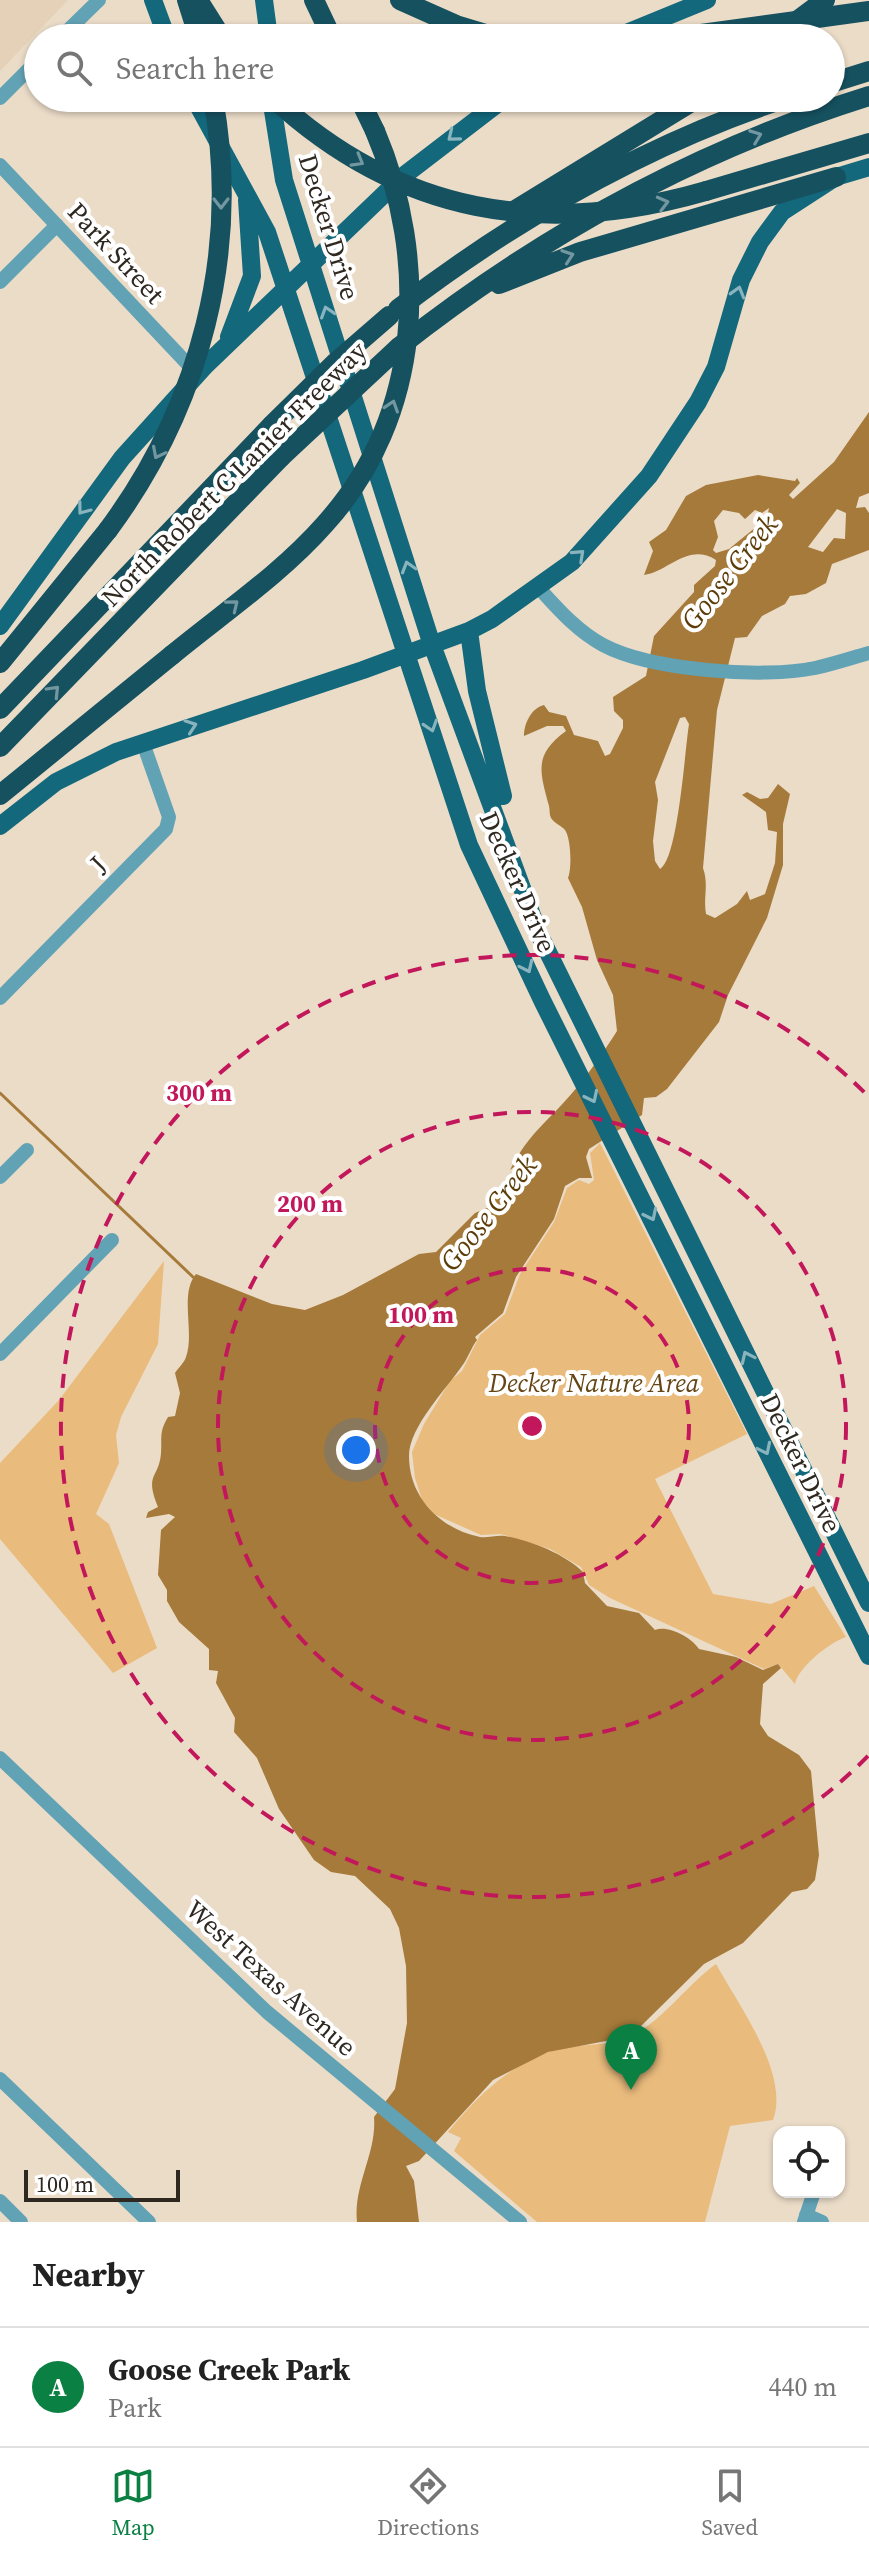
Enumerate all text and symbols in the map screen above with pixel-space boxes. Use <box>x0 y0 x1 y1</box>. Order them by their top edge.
search box <box>24 24 845 112</box>
icon: search <box>52 46 96 90</box>
text: Search here <box>116 48 274 89</box>
one-way arrow <box>447 126 462 141</box>
one-way arrow <box>748 129 762 146</box>
street label: Decker Drive <box>290 150 368 304</box>
one-way arrow <box>349 151 364 166</box>
street label: Park Street <box>60 194 173 312</box>
one-way arrow <box>655 196 669 213</box>
one-way arrow <box>212 197 230 210</box>
one-way arrow <box>560 249 574 266</box>
one-way arrow <box>728 286 745 300</box>
one-way arrow <box>321 306 337 320</box>
street label: North Robert C Lanier Freeway <box>93 333 375 615</box>
one-way arrow <box>383 400 399 414</box>
one-way arrow <box>152 444 167 459</box>
one-way arrow <box>78 500 92 515</box>
water label: Goose Creek <box>672 506 787 638</box>
one-way arrow <box>570 549 584 564</box>
one-way arrow <box>401 561 417 575</box>
one-way arrow <box>223 600 238 615</box>
one-way arrow <box>45 686 60 700</box>
one-way arrow <box>183 719 197 736</box>
one-way arrow <box>422 719 438 733</box>
street label: Decker Drive <box>471 806 565 958</box>
street label: J <box>81 848 114 881</box>
one-way arrow <box>517 959 533 974</box>
text: 300 m <box>166 1076 232 1109</box>
one-way arrow <box>582 1088 598 1103</box>
water label: Goose Creek <box>431 1147 546 1279</box>
text: 200 m <box>277 1187 343 1220</box>
one-way arrow <box>641 1207 656 1222</box>
text: 100 m <box>388 1298 454 1331</box>
one-way arrow <box>741 1351 757 1366</box>
park label: Decker Nature Area <box>488 1365 700 1401</box>
street label: Decker Drive <box>752 1387 850 1539</box>
centre of rings <box>518 1412 546 1440</box>
your location <box>336 1430 376 1470</box>
one-way arrow <box>755 1440 771 1455</box>
street label: West Texas Avenue <box>178 1892 364 2064</box>
pin: A <box>605 2024 657 2090</box>
map controls <box>773 2126 845 2198</box>
button: locate <box>773 2126 845 2198</box>
scale bar <box>24 2166 180 2202</box>
text: 100 m <box>36 2169 94 2199</box>
text: Nearby <box>32 2251 145 2297</box>
text: Goose Creek Park <box>108 2349 350 2390</box>
text: A <box>49 2369 67 2405</box>
text: 440 m <box>769 2369 837 2405</box>
text: Park <box>108 2390 161 2426</box>
tab: Map <box>111 2464 155 2542</box>
tab: Directions <box>377 2464 479 2542</box>
tab: Saved <box>701 2464 758 2542</box>

